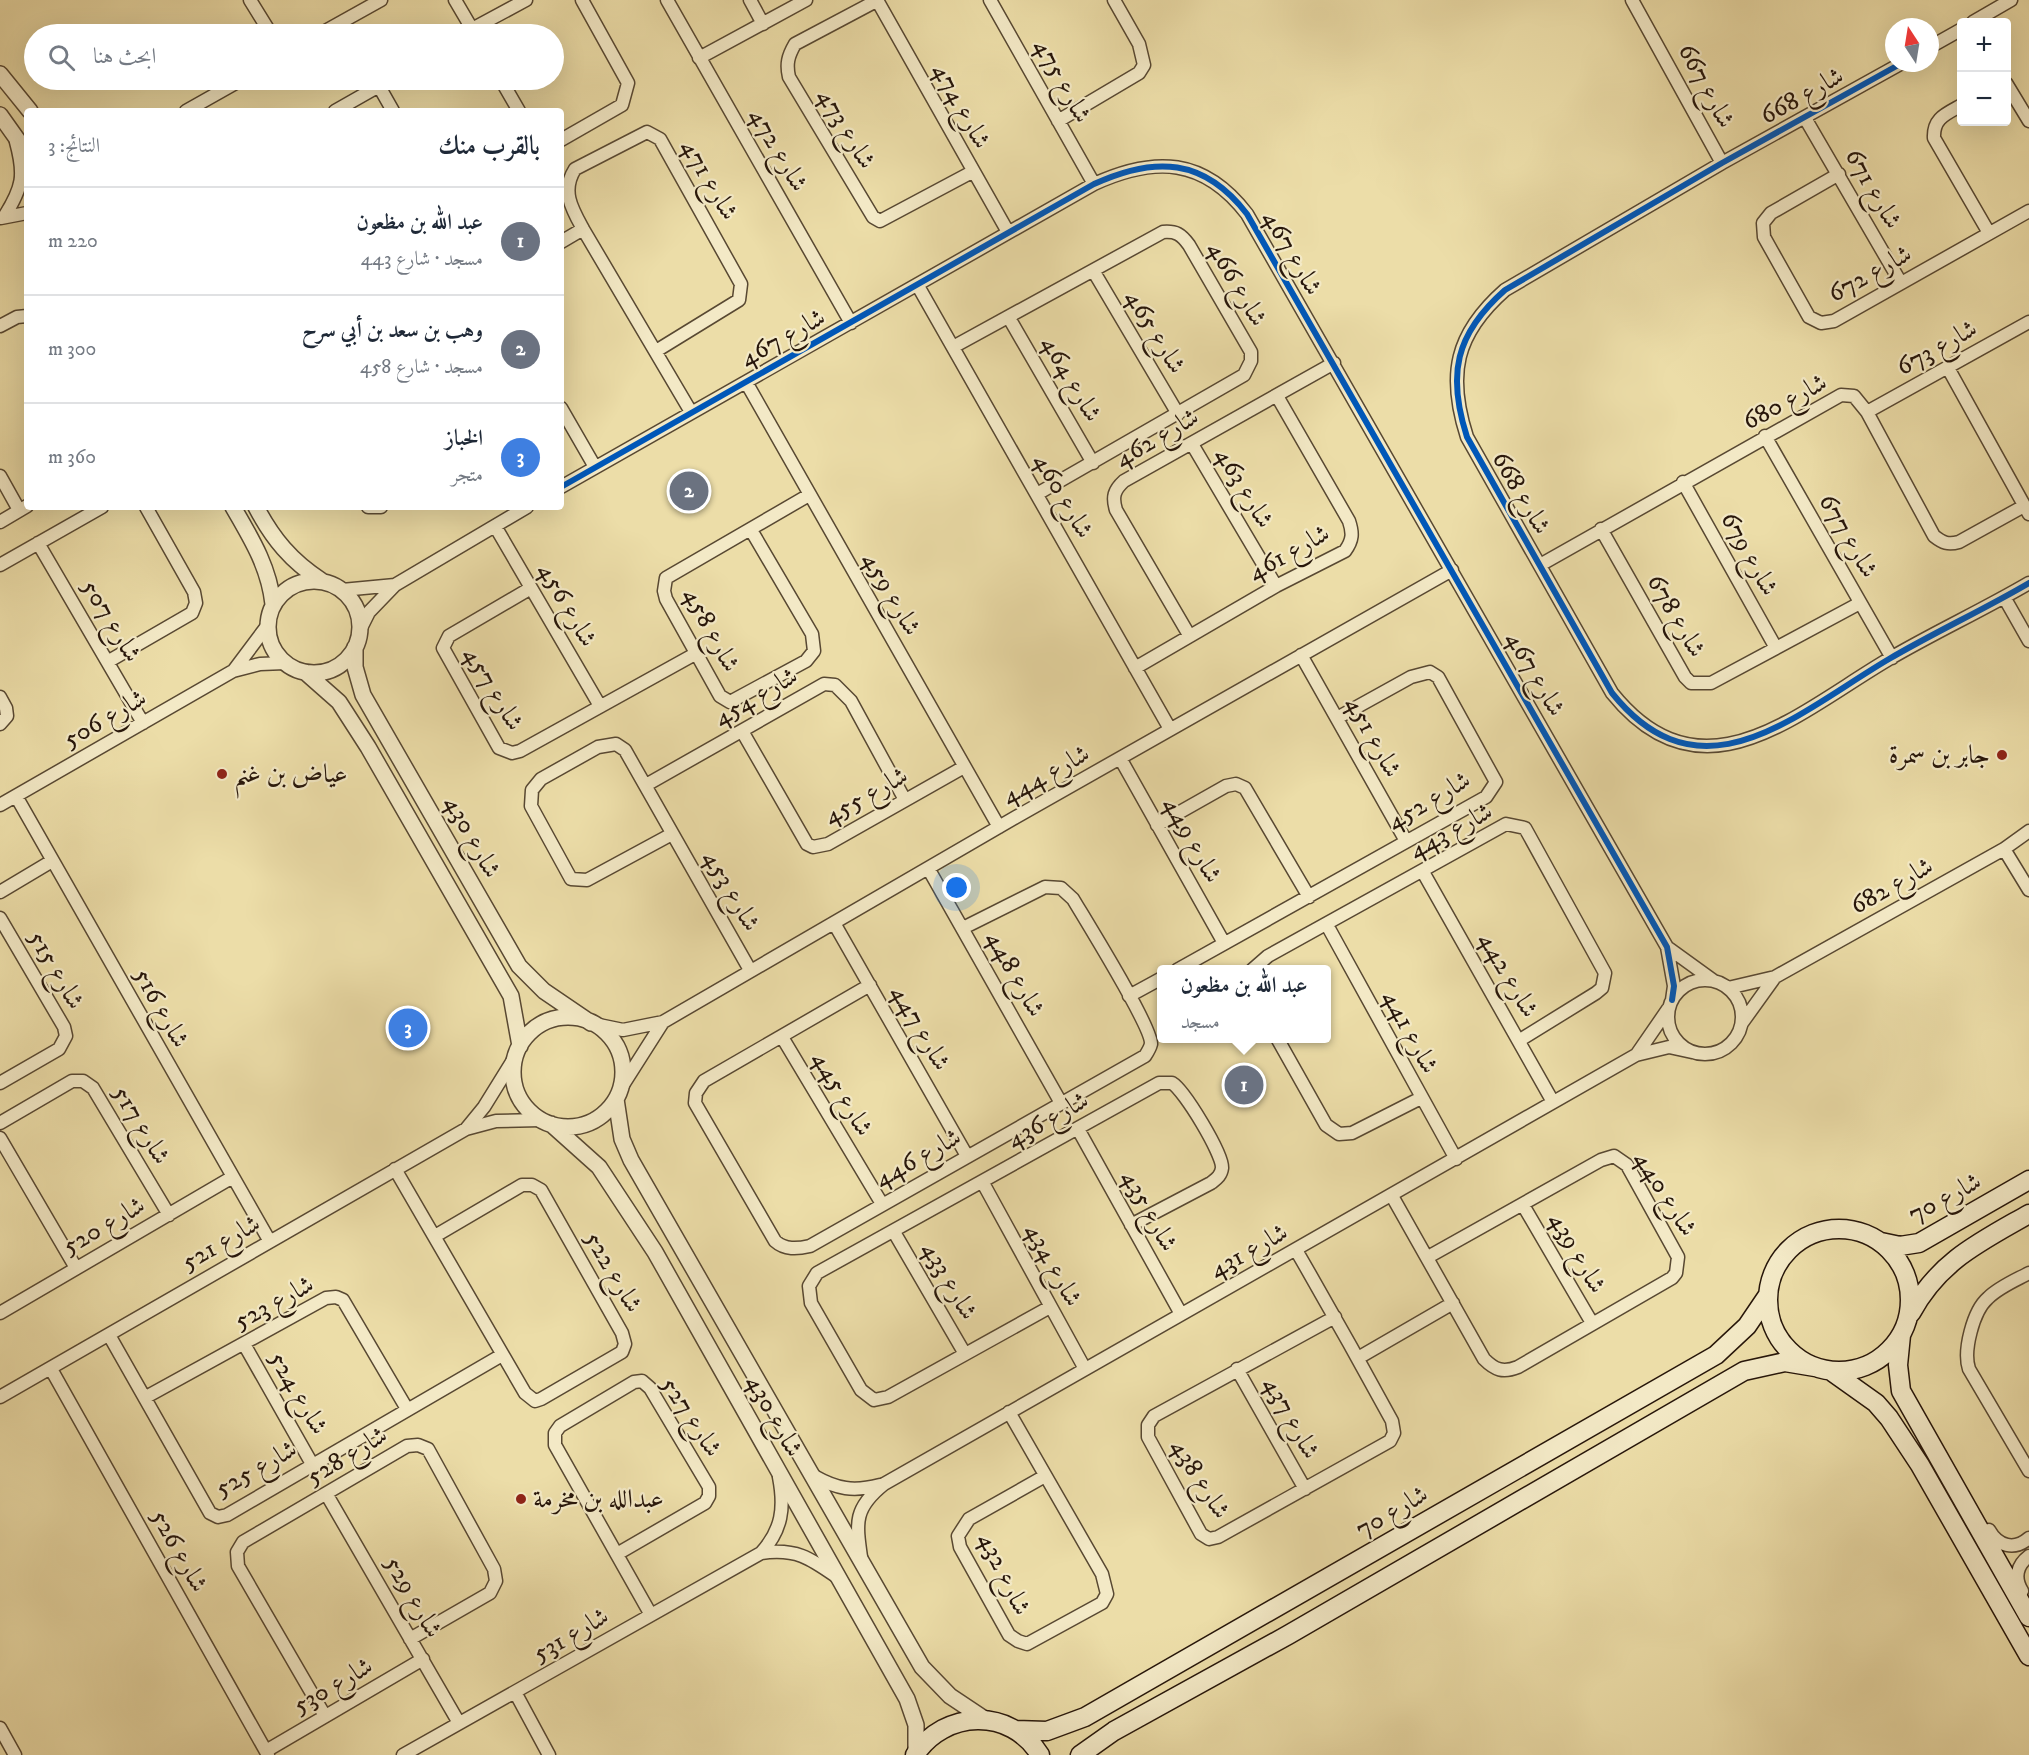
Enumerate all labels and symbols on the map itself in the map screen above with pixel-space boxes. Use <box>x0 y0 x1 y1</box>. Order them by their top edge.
north arrow <box>1885 18 1939 72</box>
street label: شارع 475 <box>1022 33 1099 131</box>
street label: شارع 667 <box>1666 38 1742 136</box>
street label: شارع 474 <box>921 57 998 157</box>
street label: شارع 668 <box>1754 60 1852 136</box>
street label: شارع 473 <box>806 83 883 177</box>
street label: شارع 472 <box>737 102 815 200</box>
street label: شارع 471 <box>669 134 745 228</box>
street label: شارع 671 <box>1833 143 1909 237</box>
street label: شارع 467 <box>1251 205 1330 303</box>
street label: شارع 466 <box>1196 236 1274 334</box>
street label: شارع 672 <box>1822 238 1920 314</box>
street label: شارع 465 <box>1114 284 1193 382</box>
street label: شارع 467 <box>734 301 834 378</box>
street label: شارع 673 <box>1891 312 1985 387</box>
street label: شارع 464 <box>1030 330 1109 430</box>
street label: شارع 680 <box>1737 366 1835 442</box>
street label: شارع 462 <box>1109 401 1207 479</box>
street label: شارع 463 <box>1204 441 1281 537</box>
street label: شارع 668 <box>1481 445 1558 543</box>
street label: شارع 460 <box>1022 447 1101 547</box>
pin: 2 <box>670 468 708 514</box>
street label: شارع 677 <box>1807 488 1885 586</box>
street label: شارع 679 <box>1709 506 1785 604</box>
street label: شارع 461 <box>1242 517 1338 592</box>
street label: شارع 459 <box>850 546 928 644</box>
street label: شارع 456 <box>526 557 604 655</box>
street label: شارع 678 <box>1636 568 1713 666</box>
street label: شارع 507 <box>70 573 149 671</box>
street label: شارع 458 <box>671 582 747 680</box>
street label: شارع 467 <box>1494 626 1573 724</box>
street label: شارع 457 <box>452 641 531 739</box>
street label: شارع 454 <box>708 660 806 738</box>
street label: شارع 506 <box>57 682 155 760</box>
street label: شارع 451 <box>1334 691 1409 785</box>
street label: شارع 444 <box>996 737 1098 816</box>
place label: جابر بن سمرة <box>1889 739 1990 772</box>
marker: جابر بن سمرة <box>1995 748 2009 762</box>
place label: عياض بن غنم <box>234 758 348 799</box>
street label: شارع 455 <box>818 759 916 836</box>
street label: شارع 452 <box>1381 764 1479 842</box>
marker: عياض بن غنم <box>215 767 229 781</box>
street label: شارع 430 <box>432 790 508 886</box>
street label: شارع 449 <box>1151 791 1229 891</box>
street label: شارع 443 <box>1403 795 1501 870</box>
street label: شارع 453 <box>691 845 767 939</box>
street label: شارع 682 <box>1845 850 1941 926</box>
your location <box>942 873 971 902</box>
street label: شارع 515 <box>17 925 92 1017</box>
street label: شارع 448 <box>974 925 1052 1025</box>
street label: شارع 442 <box>1467 926 1546 1026</box>
street label: شارع 516 <box>122 962 196 1056</box>
street label: شارع 447 <box>879 979 958 1079</box>
street label: شارع 441 <box>1371 984 1446 1081</box>
pin: 3 <box>388 1006 428 1050</box>
street label: شارع 445 <box>800 1045 880 1145</box>
pin: 1 <box>1224 1062 1264 1108</box>
street label: شارع 517 <box>101 1079 178 1173</box>
street label: شارع 436 <box>1001 1084 1097 1159</box>
street label: شارع 446 <box>869 1121 969 1199</box>
street label: شارع 440 <box>1623 1145 1704 1245</box>
street label: شارع 435 <box>1110 1164 1185 1260</box>
street label: شارع 70 <box>1903 1165 1989 1235</box>
street label: شارع 520 <box>57 1189 153 1266</box>
street label: شارع 439 <box>1537 1206 1613 1302</box>
street label: شارع 521 <box>176 1207 268 1282</box>
street label: شارع 431 <box>1204 1216 1296 1290</box>
street label: شارع 434 <box>1013 1217 1089 1314</box>
street label: شارع 522 <box>573 1225 650 1321</box>
street label: شارع 433 <box>910 1236 985 1328</box>
street label: شارع 523 <box>228 1268 322 1341</box>
street label: شارع 524 <box>257 1345 335 1443</box>
street label: شارع 430 <box>734 1369 810 1465</box>
street label: شارع 527 <box>649 1370 729 1466</box>
street label: شارع 437 <box>1251 1371 1327 1467</box>
street label: شارع 528 <box>300 1419 396 1497</box>
street label: شارع 525 <box>209 1433 305 1509</box>
street label: شارع 438 <box>1159 1433 1237 1527</box>
street label: شارع 70 <box>1350 1478 1436 1549</box>
place label: عبدالله بن مخرمة <box>533 1483 664 1516</box>
marker: عبدالله بن مخرمة <box>514 1492 528 1506</box>
street label: شارع 526 <box>139 1504 215 1600</box>
street label: شارع 432 <box>966 1527 1038 1623</box>
street label: شارع 529 <box>373 1550 450 1646</box>
street label: شارع 531 <box>527 1600 617 1673</box>
street label: شارع 530 <box>287 1650 381 1726</box>

